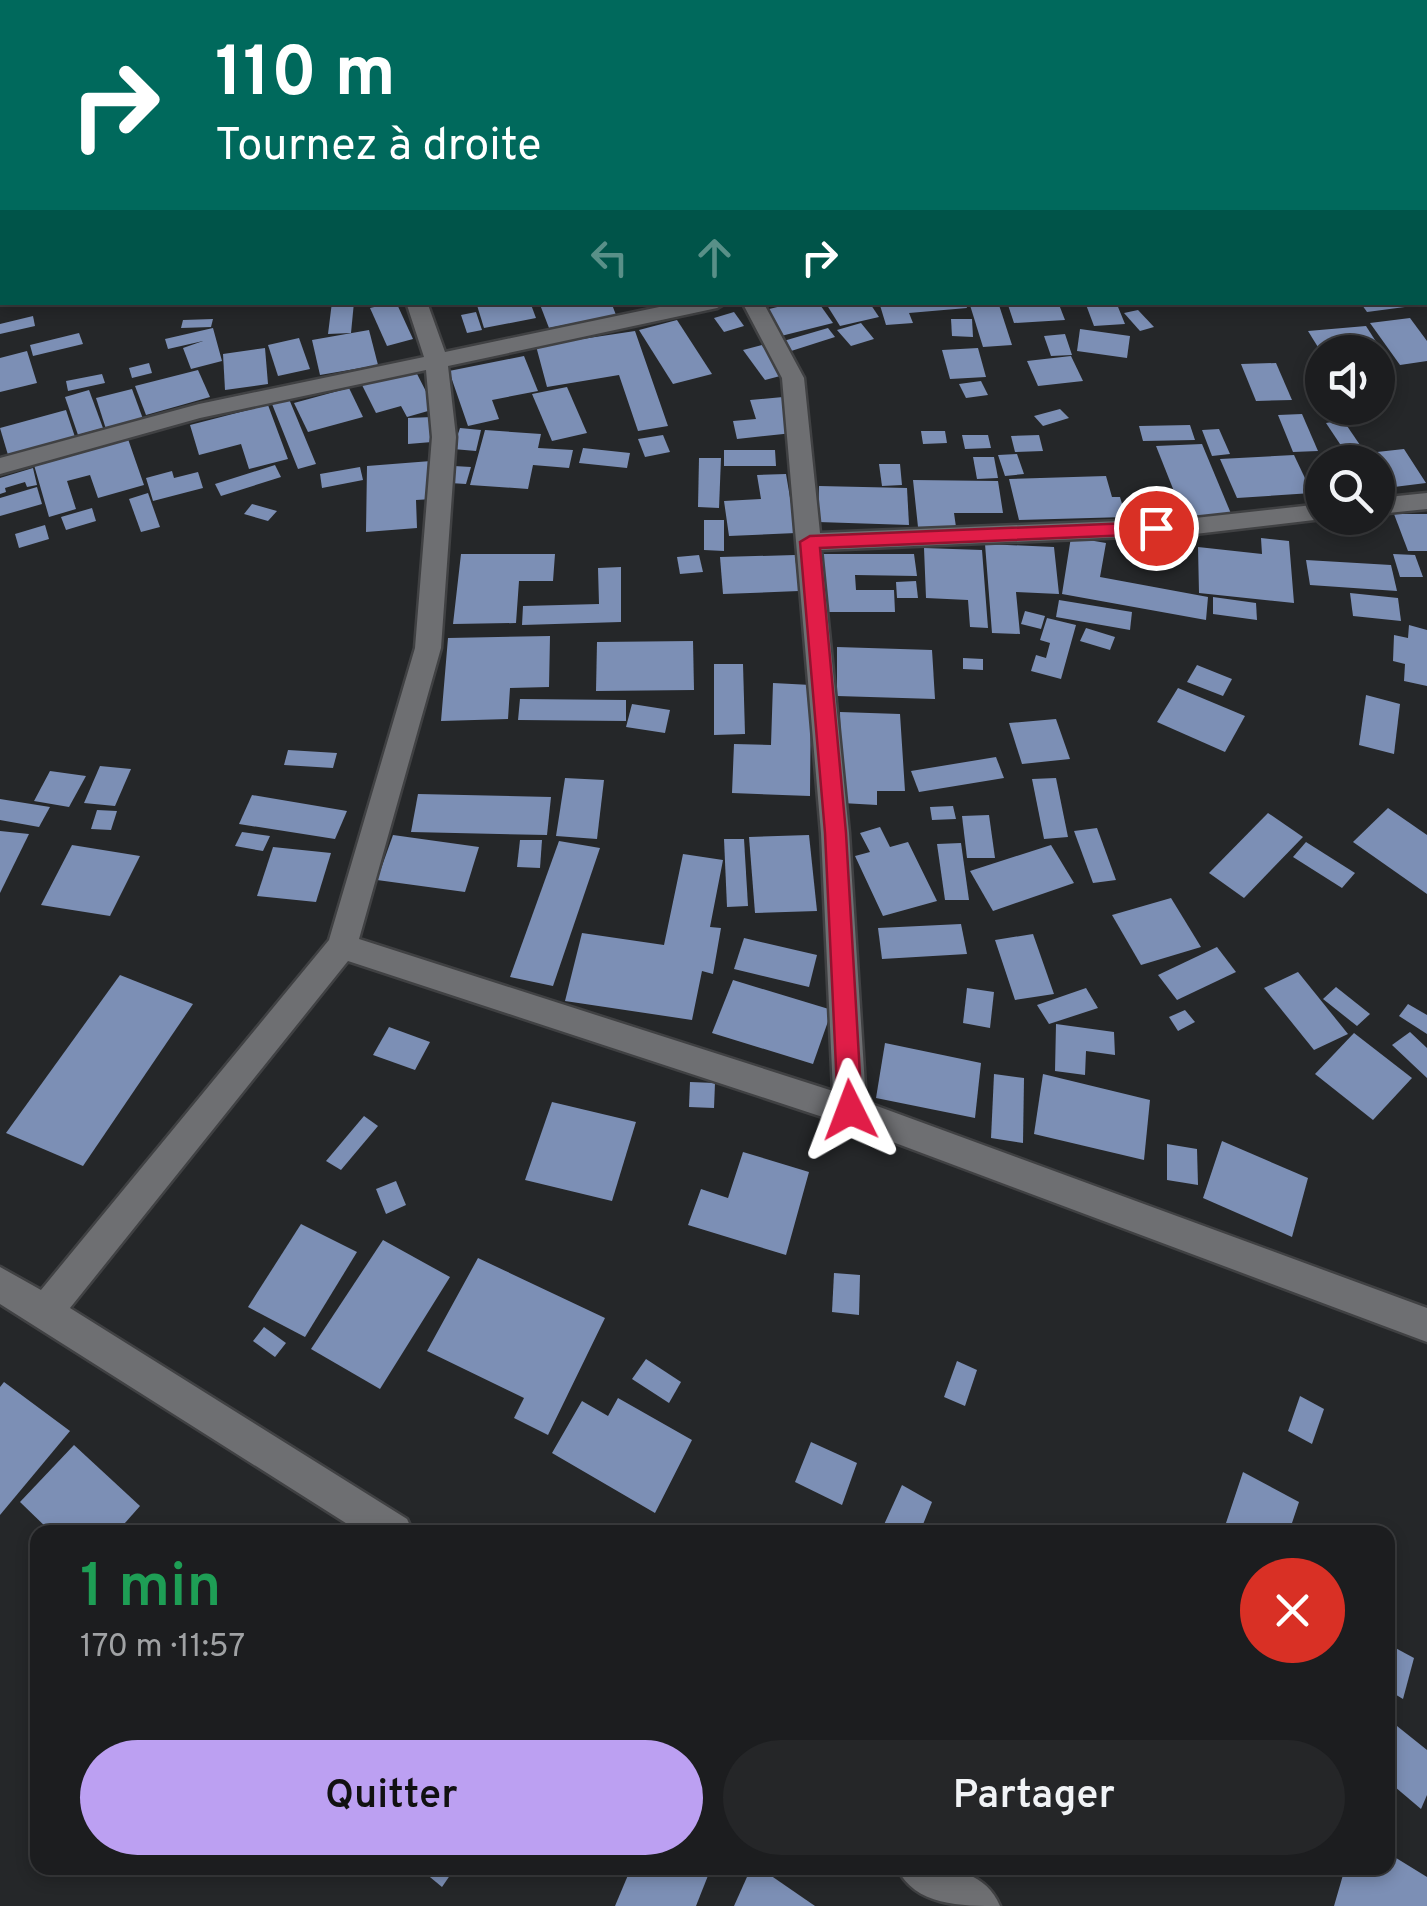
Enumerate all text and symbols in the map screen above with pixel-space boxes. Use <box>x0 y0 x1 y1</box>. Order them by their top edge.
text: 110 m <box>215 32 396 121</box>
icon: right <box>50 40 180 170</box>
text: Tournez à droite <box>215 119 542 176</box>
icon: left <box>582 230 637 285</box>
icon: ahead <box>687 230 742 285</box>
icon: right <box>792 230 847 285</box>
map controls <box>1305 335 1395 535</box>
button: sound <box>1305 335 1395 425</box>
button: search <box>1305 445 1395 535</box>
pin <box>1114 486 1199 571</box>
icon: arrive <box>1129 501 1184 556</box>
position arrow <box>798 1058 902 1162</box>
text: 1 min <box>80 1552 221 1628</box>
button: close <box>1240 1558 1345 1663</box>
text: 170 m · 11:57 <box>80 1628 245 1668</box>
button: Quitter <box>80 1740 703 1855</box>
button: Partager <box>723 1740 1345 1855</box>

